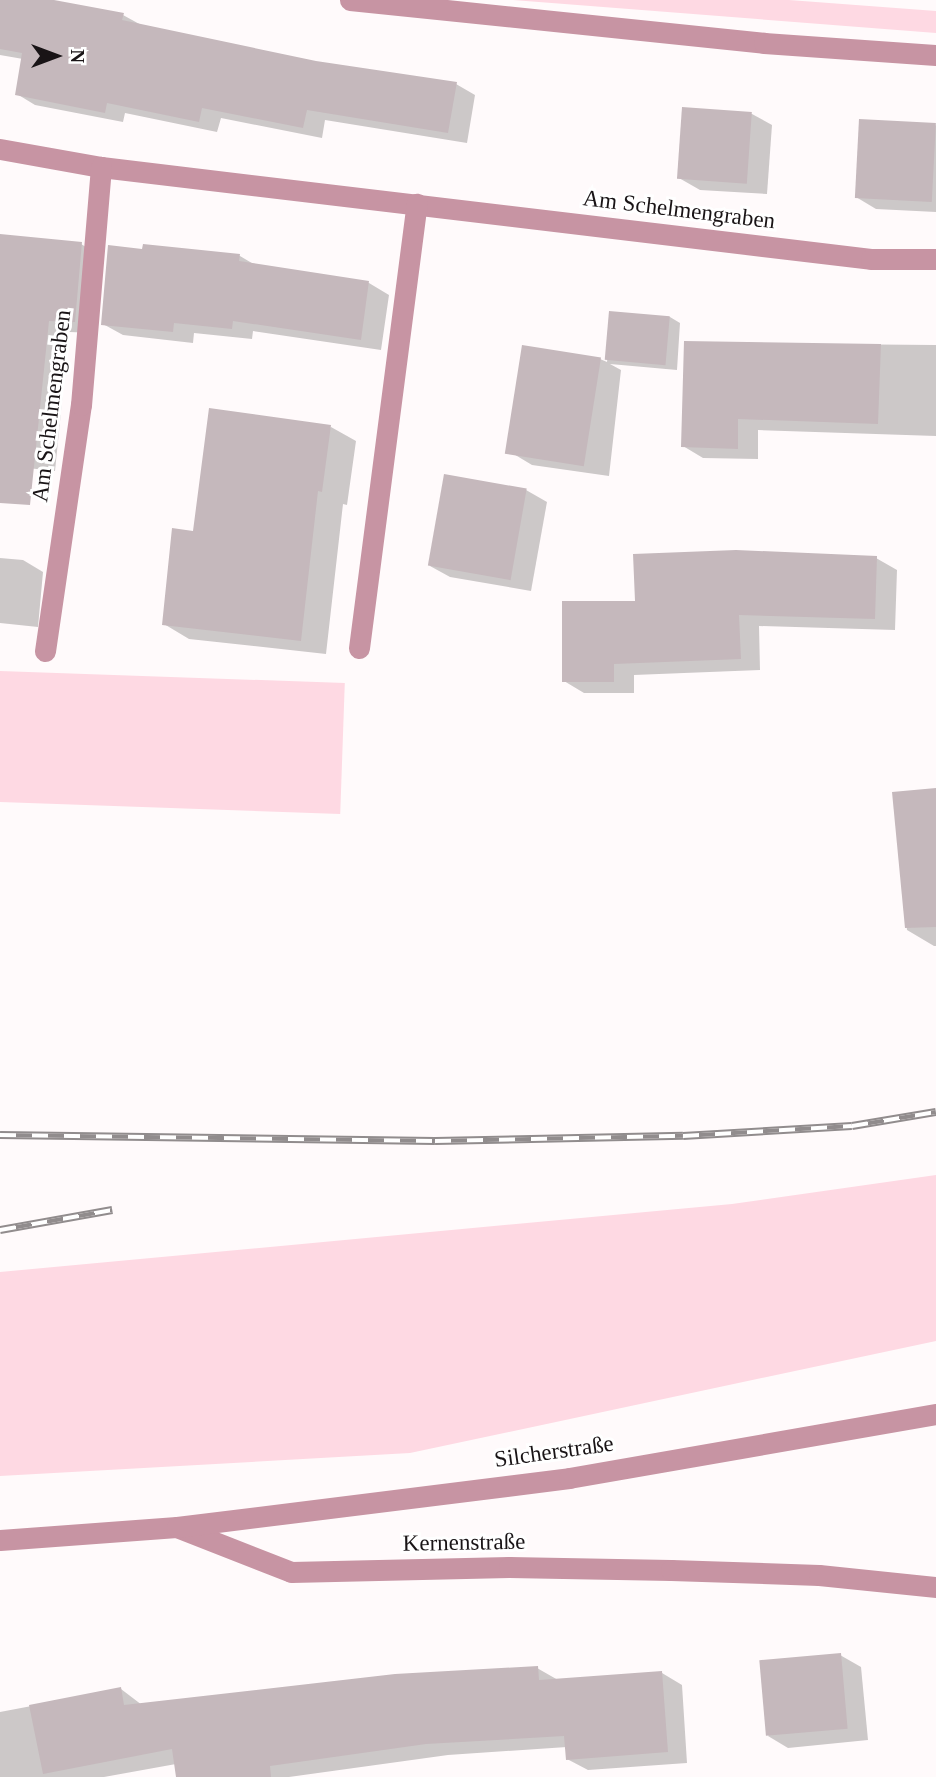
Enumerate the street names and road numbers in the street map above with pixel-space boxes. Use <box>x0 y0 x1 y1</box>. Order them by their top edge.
street label: Am Schelmengraben <box>581 185 777 235</box>
street label: Am Schelmengraben <box>27 308 77 504</box>
street label: Silcherstraße <box>493 1430 615 1474</box>
street label: Kernenstraße <box>402 1528 526 1558</box>

